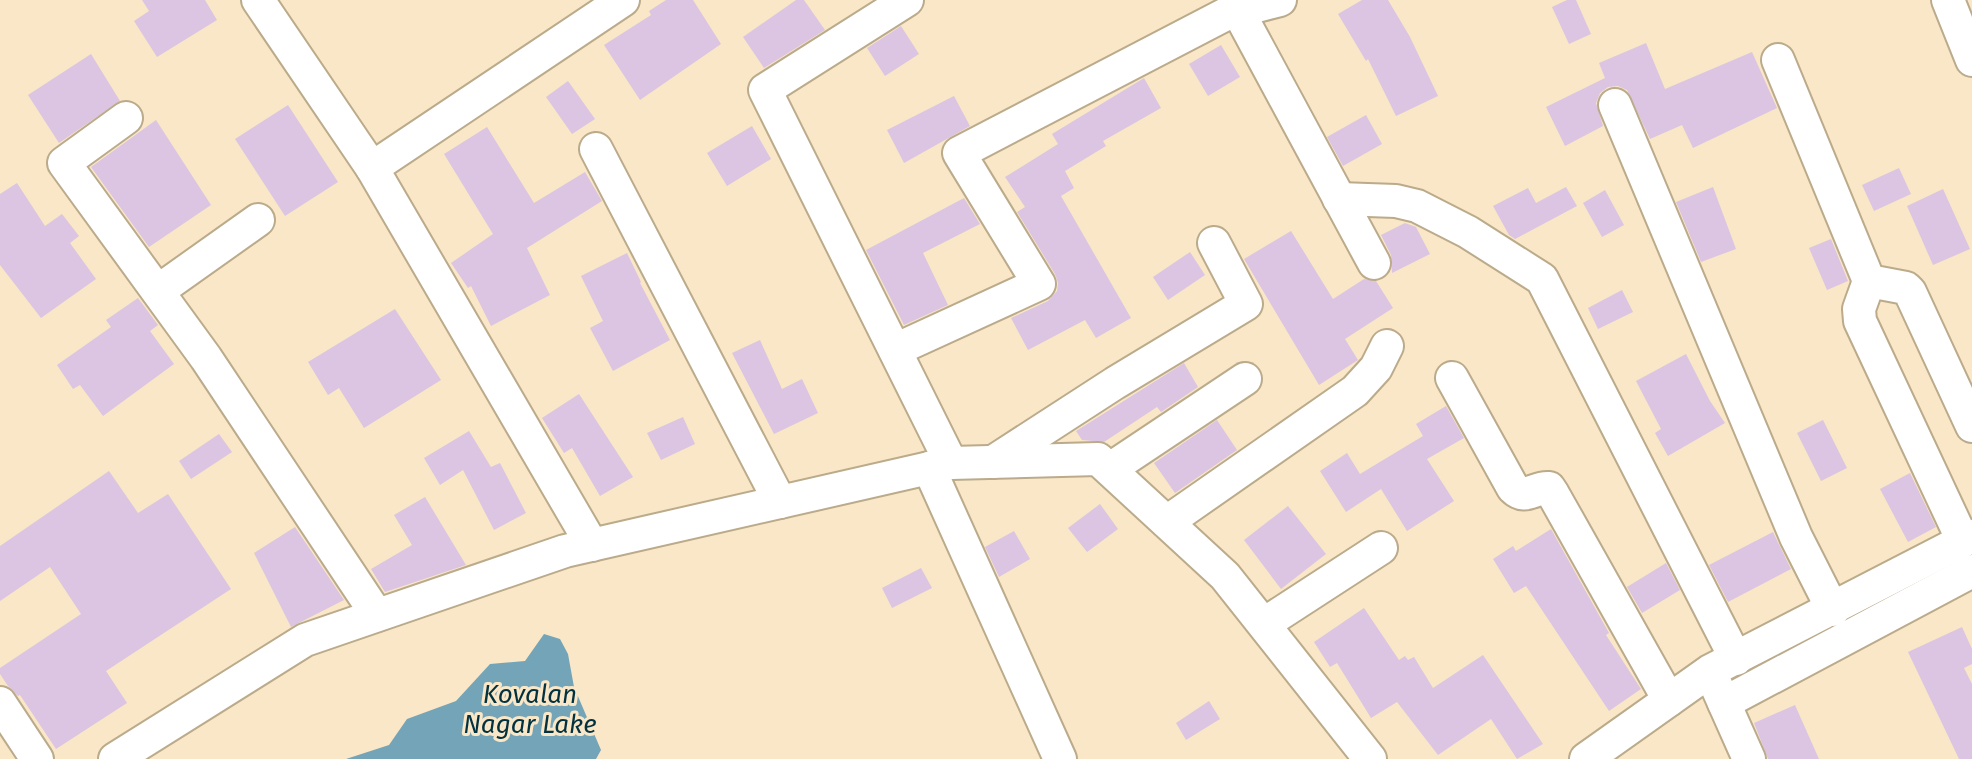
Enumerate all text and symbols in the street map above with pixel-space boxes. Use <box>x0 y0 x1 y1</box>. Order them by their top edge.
water label: Kovalan Nagar Lake <box>463 679 597 740</box>

